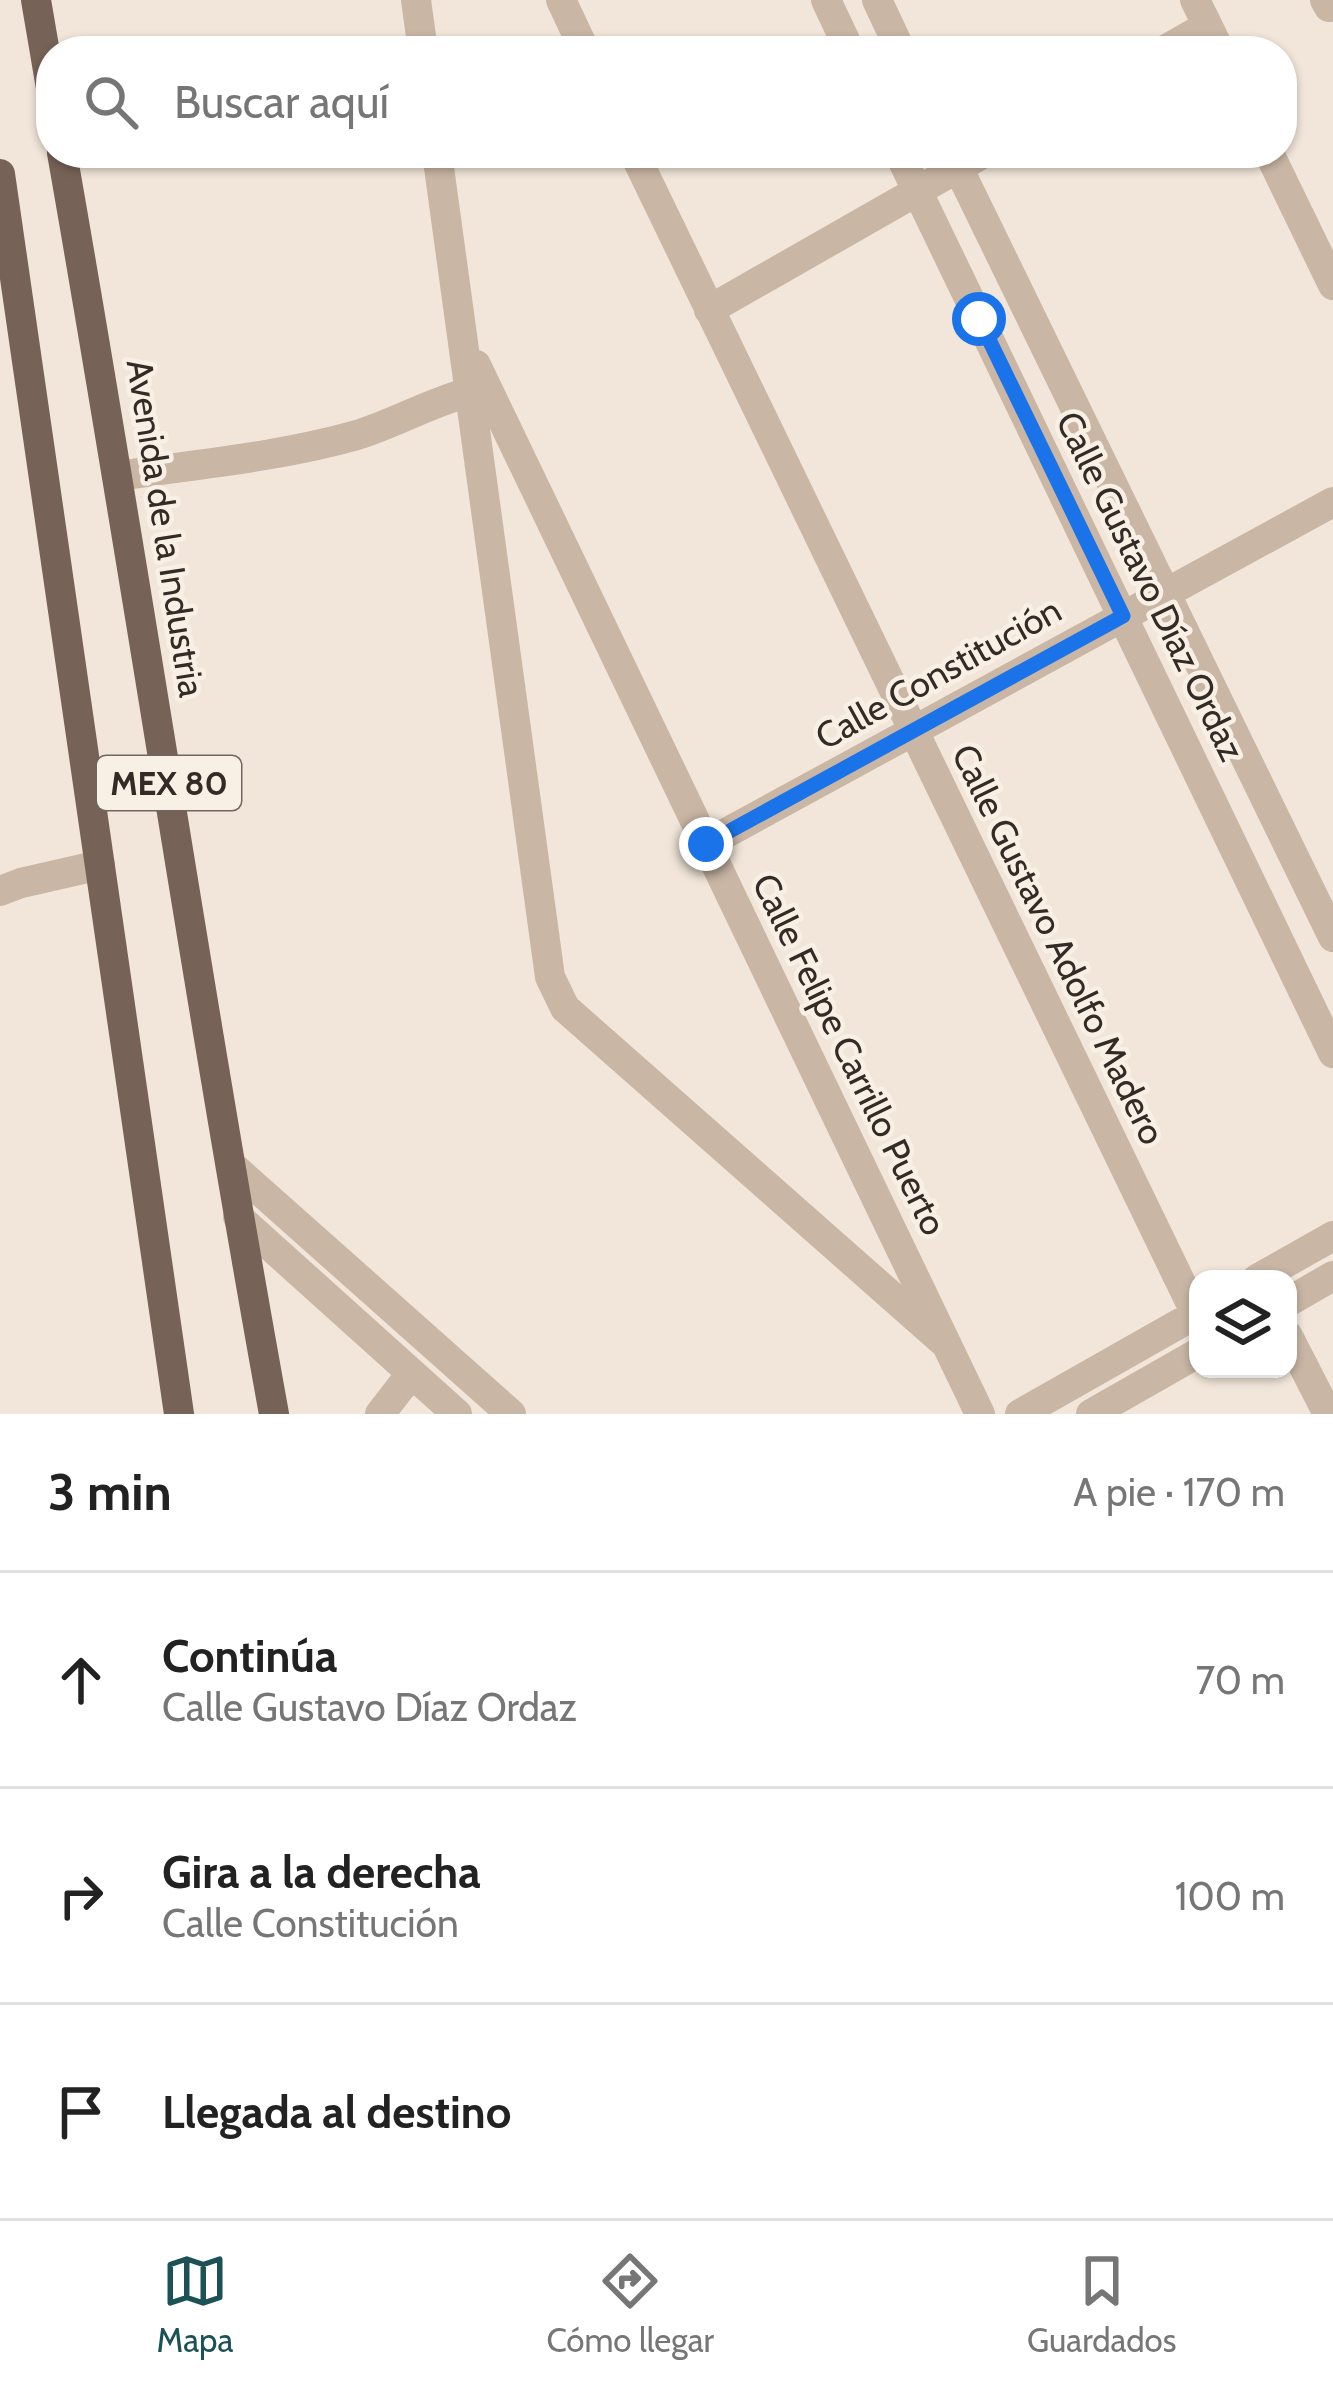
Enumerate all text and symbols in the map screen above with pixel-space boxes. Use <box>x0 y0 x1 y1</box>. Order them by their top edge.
search box <box>36 36 1297 168</box>
icon: search <box>78 69 144 135</box>
text: Buscar aquí <box>174 75 389 129</box>
route start <box>952 292 1006 346</box>
street label: Avenida de la Industria <box>118 356 214 700</box>
street label: Calle Gustavo Díaz Ordaz <box>1047 404 1255 768</box>
street label: Calle Constitución <box>808 587 1068 759</box>
street label: Calle Gustavo Adolfo Madero <box>943 737 1175 1151</box>
road number: MEX 80 <box>97 756 241 810</box>
route end <box>679 817 733 871</box>
street label: Calle Felipe Carrillo Puerto <box>743 866 957 1242</box>
map controls <box>1189 1270 1297 1378</box>
button: layers <box>1189 1270 1297 1378</box>
text: 3 min <box>48 1461 172 1523</box>
text: A pie · 170 m <box>1073 1468 1285 1516</box>
text: Continúa <box>162 1629 337 1683</box>
icon: ahead <box>48 1647 114 1713</box>
text: 70 m <box>1196 1656 1285 1704</box>
text: Calle Gustavo Díaz Ordaz <box>162 1683 577 1731</box>
text: Gira a la derecha <box>162 1845 481 1899</box>
icon: right <box>48 1863 114 1929</box>
text: 100 m <box>1175 1872 1285 1920</box>
text: Calle Constitución <box>162 1899 459 1947</box>
icon: arrive <box>48 2079 114 2145</box>
text: Llegada al destino <box>162 2085 511 2139</box>
tab: Mapa <box>157 2248 233 2360</box>
tab: Cómo llegar <box>546 2248 714 2360</box>
tab: Guardados <box>1027 2248 1176 2360</box>

